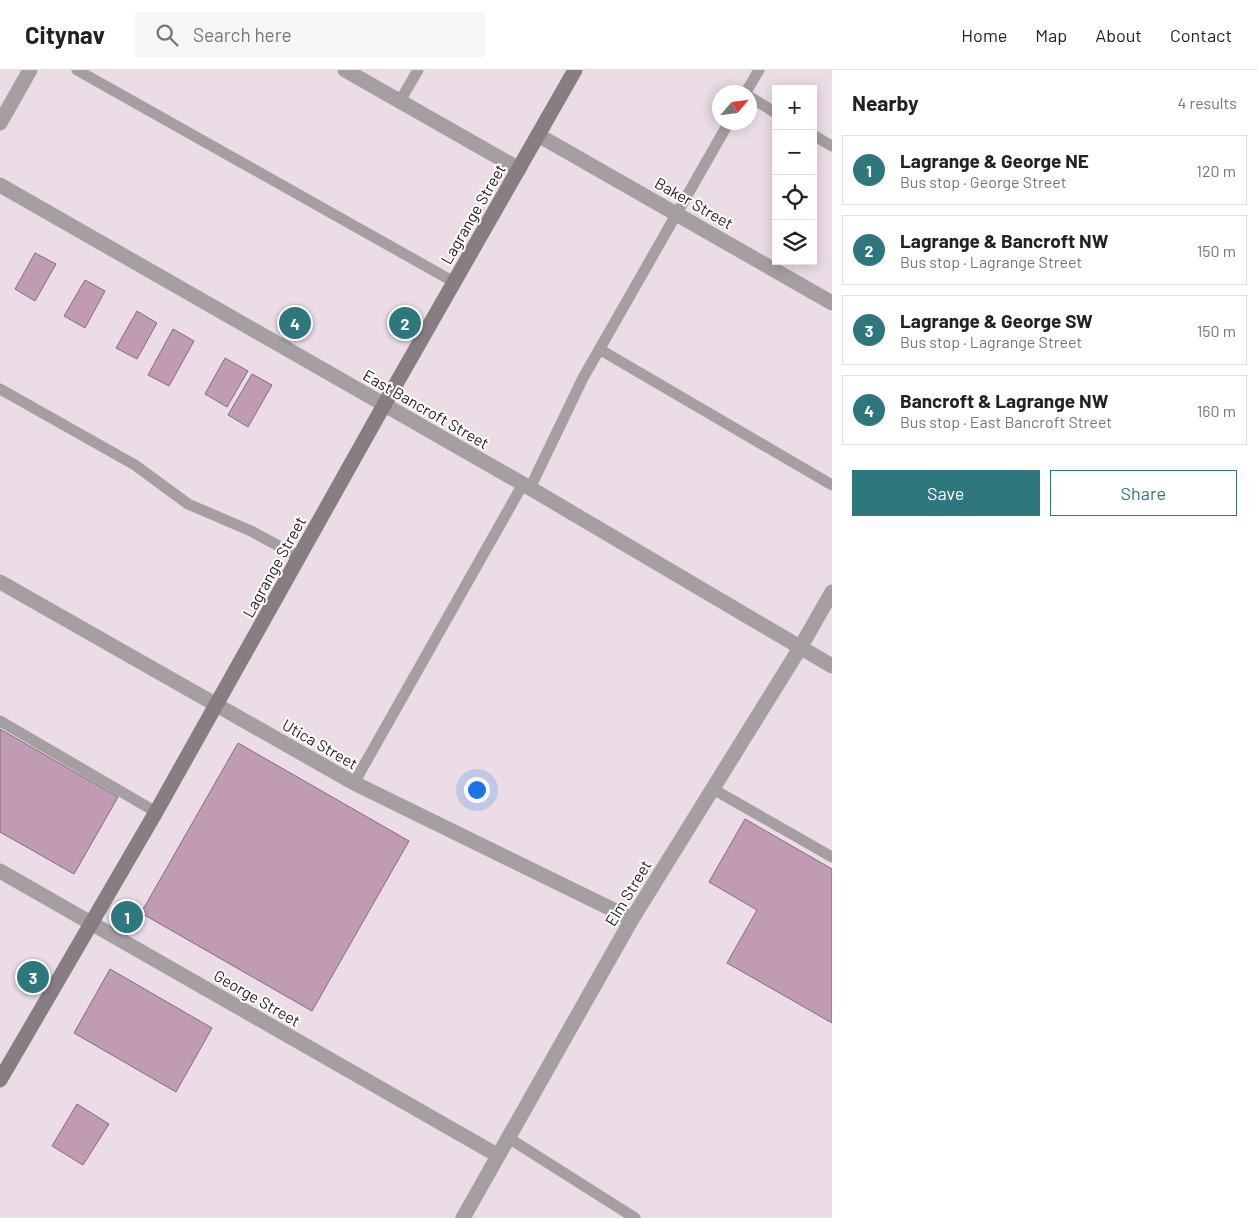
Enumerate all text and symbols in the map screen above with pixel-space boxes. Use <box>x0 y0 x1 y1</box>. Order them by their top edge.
search box <box>135 12 485 57</box>
text: Citynav <box>25 20 105 49</box>
icon: search <box>153 21 181 49</box>
text: Search here <box>193 23 292 46</box>
text: Home <box>961 24 1007 46</box>
text: Map <box>1035 24 1067 46</box>
text: About <box>1095 24 1142 46</box>
text: Contact <box>1170 24 1232 46</box>
north arrow <box>712 85 757 130</box>
map controls <box>772 85 817 265</box>
button: + <box>772 85 817 130</box>
text: Nearby <box>852 90 918 115</box>
text: 4 results <box>1177 93 1237 112</box>
button: − <box>772 130 817 175</box>
text: Lagrange & George NE <box>900 149 1089 172</box>
street label: Lagrange Street <box>436 160 509 267</box>
text: 1 <box>866 161 872 180</box>
text: 120 m <box>1196 161 1236 180</box>
text: Bus stop · George Street <box>900 172 1067 191</box>
street label: Baker Street <box>652 173 737 233</box>
button: locate <box>772 175 817 220</box>
button: layers <box>772 220 817 265</box>
text: Lagrange & Bancroft NW <box>900 229 1108 252</box>
text: 2 <box>865 241 873 260</box>
text: 150 m <box>1197 241 1236 260</box>
text: Bus stop · Lagrange Street <box>900 252 1082 271</box>
pin: 4 <box>279 304 311 342</box>
pin: 2 <box>389 304 421 342</box>
text: Lagrange & George SW <box>900 309 1093 332</box>
text: 3 <box>865 321 873 340</box>
text: 150 m <box>1197 321 1236 340</box>
text: Bus stop · Lagrange Street <box>900 332 1082 351</box>
street label: East Bancroft Street <box>360 365 493 452</box>
text: Bancroft & Lagrange NW <box>900 389 1108 412</box>
text: 4 <box>864 401 874 420</box>
text: 160 m <box>1197 401 1236 420</box>
text: Bus stop · East Bancroft Street <box>900 412 1112 431</box>
button: Save <box>852 470 1040 516</box>
button: Share <box>1050 470 1237 516</box>
street label: Lagrange Street <box>238 513 309 621</box>
street label: Utica Street <box>279 714 361 773</box>
your location <box>464 777 490 803</box>
street label: Elm Street <box>601 856 655 929</box>
pin: 1 <box>111 898 143 936</box>
pin: 3 <box>17 958 49 996</box>
street label: George Street <box>211 965 304 1030</box>

